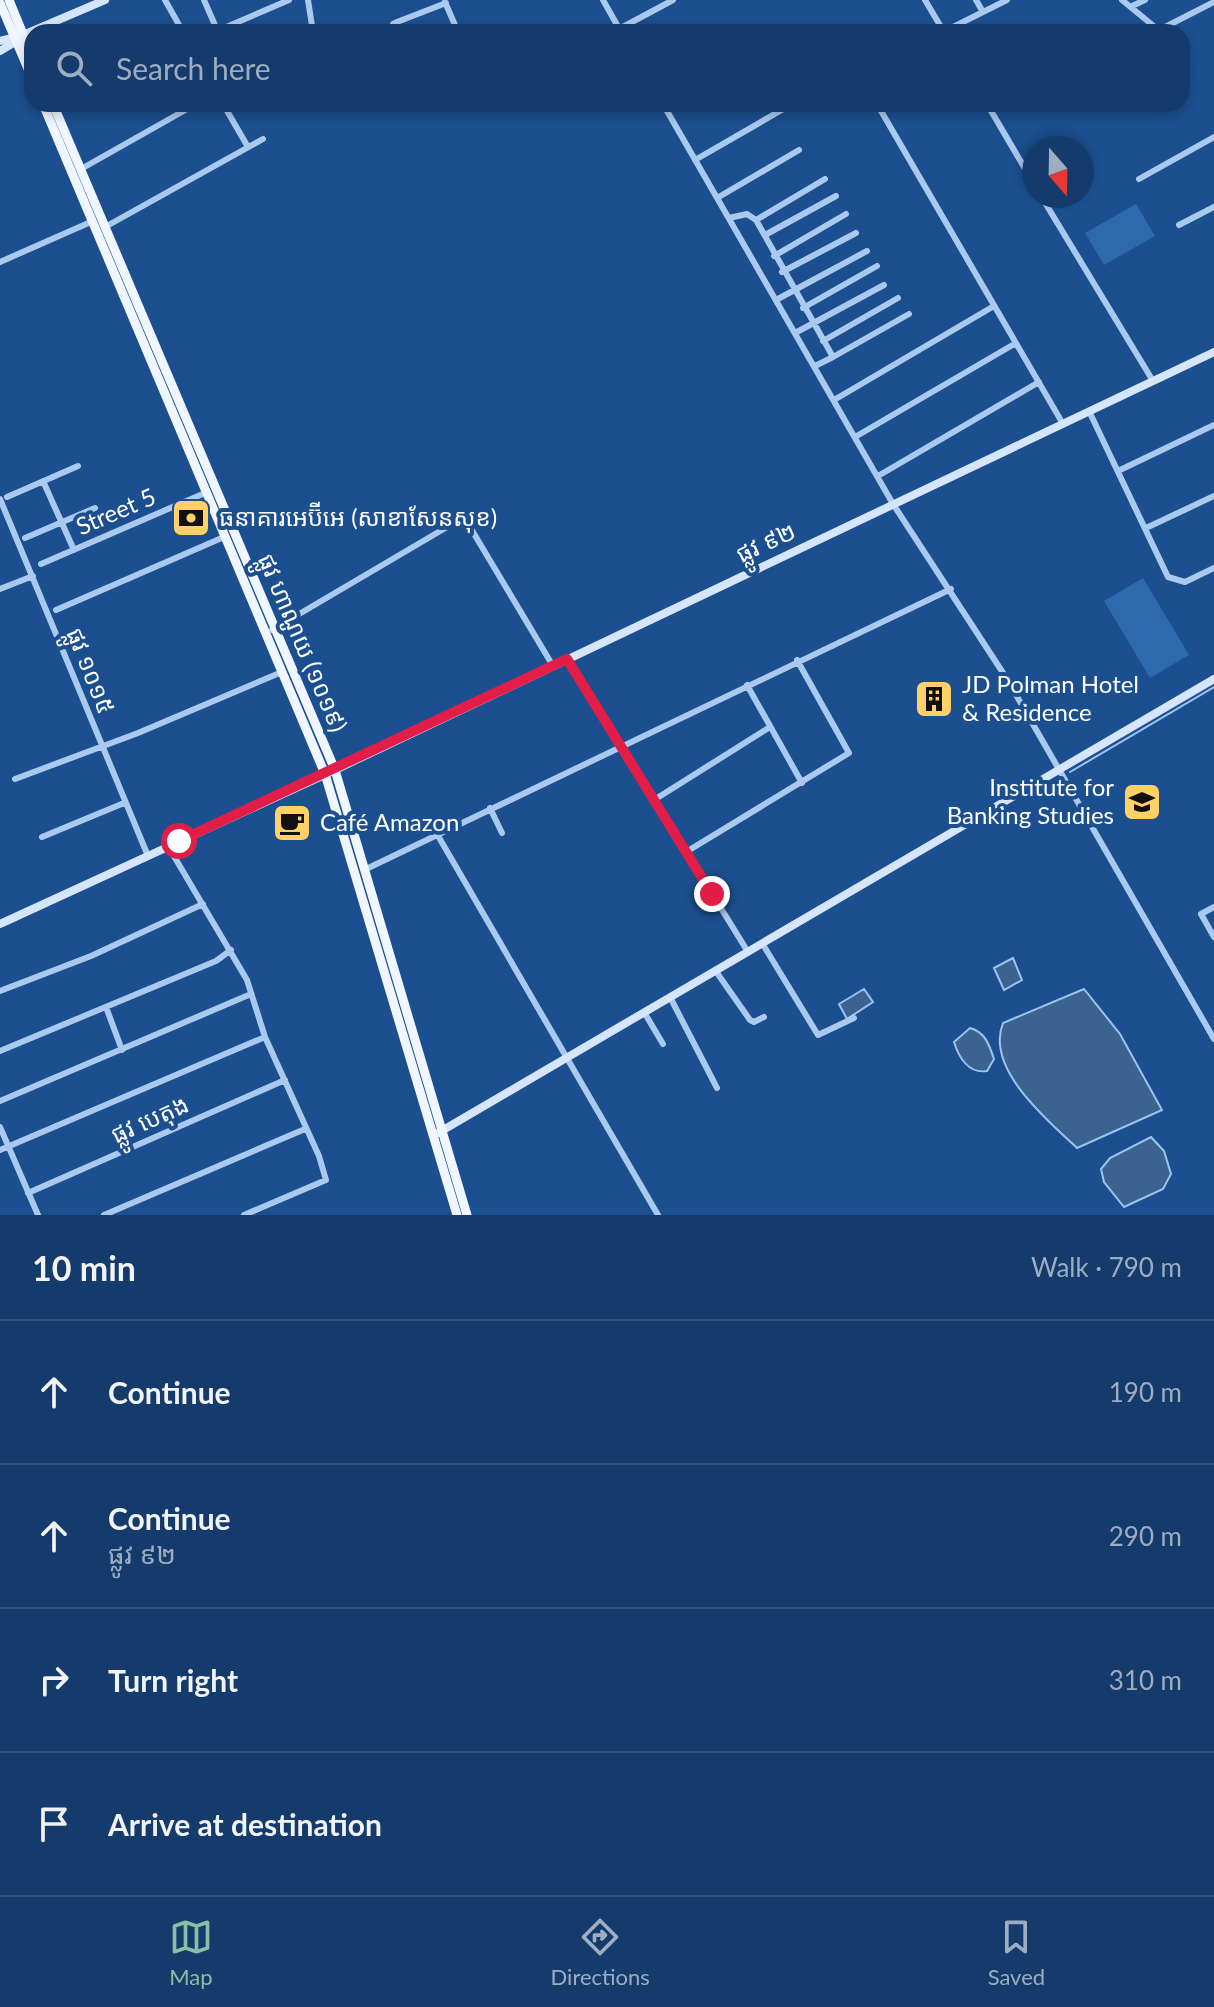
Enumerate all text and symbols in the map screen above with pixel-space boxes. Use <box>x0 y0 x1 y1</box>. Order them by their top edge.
search box <box>24 24 1190 112</box>
icon: search <box>52 46 96 90</box>
text: Search here <box>116 50 271 86</box>
north arrow <box>1022 136 1094 208</box>
street label: Street 5 <box>71 481 159 540</box>
bank icon: ធនាគារអេប៊ីអេ (សាខាសែនសុខ) <box>170 497 212 539</box>
place label: ធនាគារអេប៊ីអេ (សាខាសែនសុខ) <box>219 501 497 533</box>
street label: ផ្លូវ ៩២ <box>731 515 804 576</box>
street label: ផ្លូវ ហាណូយ (១០១៩) <box>244 549 354 740</box>
street label: ផ្លូវ ១០១៥ <box>53 623 122 721</box>
place label: JD Polman Hotel & Residence <box>962 669 1139 726</box>
building icon: JD Polman Hotel & Residence <box>913 678 955 720</box>
place label: Institute for Banking Studies <box>947 772 1114 829</box>
school or university icon: Institute for Banking Studies <box>1121 781 1163 823</box>
cafe icon: Café Amazon <box>271 802 313 844</box>
place label: Café Amazon <box>320 807 459 836</box>
route start <box>161 823 197 859</box>
route end <box>694 876 730 912</box>
street label: ផ្លូវ បេតុង <box>106 1089 196 1157</box>
text: 10 min <box>32 1247 136 1288</box>
text: Walk · 790 m <box>1031 1251 1182 1283</box>
icon: ahead <box>32 1370 76 1414</box>
text: Continue <box>108 1374 231 1410</box>
text: 190 m <box>1109 1376 1182 1408</box>
text: Continue <box>108 1500 231 1536</box>
icon: ahead <box>32 1514 76 1558</box>
text: 290 m <box>1109 1520 1182 1552</box>
text: ផ្លូវ ៩២ <box>108 1538 176 1570</box>
icon: right <box>32 1658 76 1702</box>
text: Turn right <box>108 1662 238 1698</box>
text: 310 m <box>1109 1664 1182 1696</box>
icon: arrive <box>32 1802 76 1846</box>
text: Arrive at destination <box>108 1806 382 1842</box>
tab: Map <box>169 1915 213 1990</box>
tab: Directions <box>551 1915 650 1990</box>
tab: Saved <box>988 1915 1045 1990</box>

